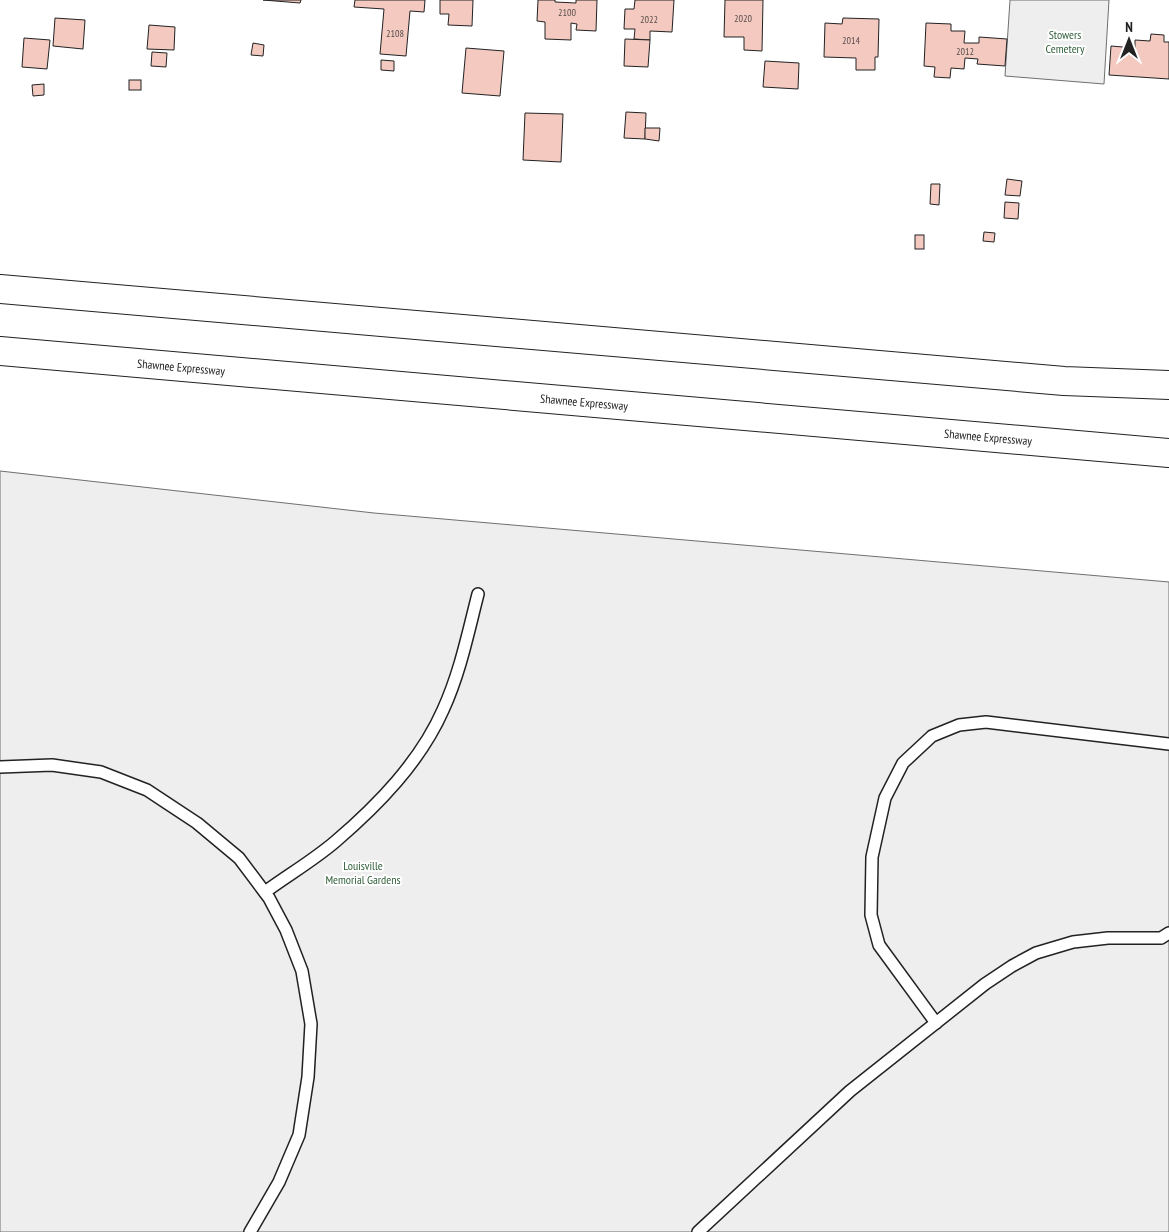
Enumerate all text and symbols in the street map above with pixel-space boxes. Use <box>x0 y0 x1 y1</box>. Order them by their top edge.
house number: 2100 <box>558 6 577 19</box>
house number: 2020 <box>734 12 753 25</box>
house number: 2022 <box>640 13 658 26</box>
north arrow <box>1104 15 1154 65</box>
text: N <box>1125 18 1133 36</box>
house number: 2108 <box>386 27 404 40</box>
park label: Stowers Cemetery <box>1046 27 1085 56</box>
house number: 2014 <box>842 34 861 47</box>
house number: 2012 <box>956 45 974 58</box>
street label: Shawnee Expressway <box>137 356 226 378</box>
street label: Shawnee Expressway <box>540 391 629 413</box>
street label: Shawnee Expressway <box>944 426 1033 448</box>
park label: Louisville Memorial Gardens <box>325 858 401 887</box>

